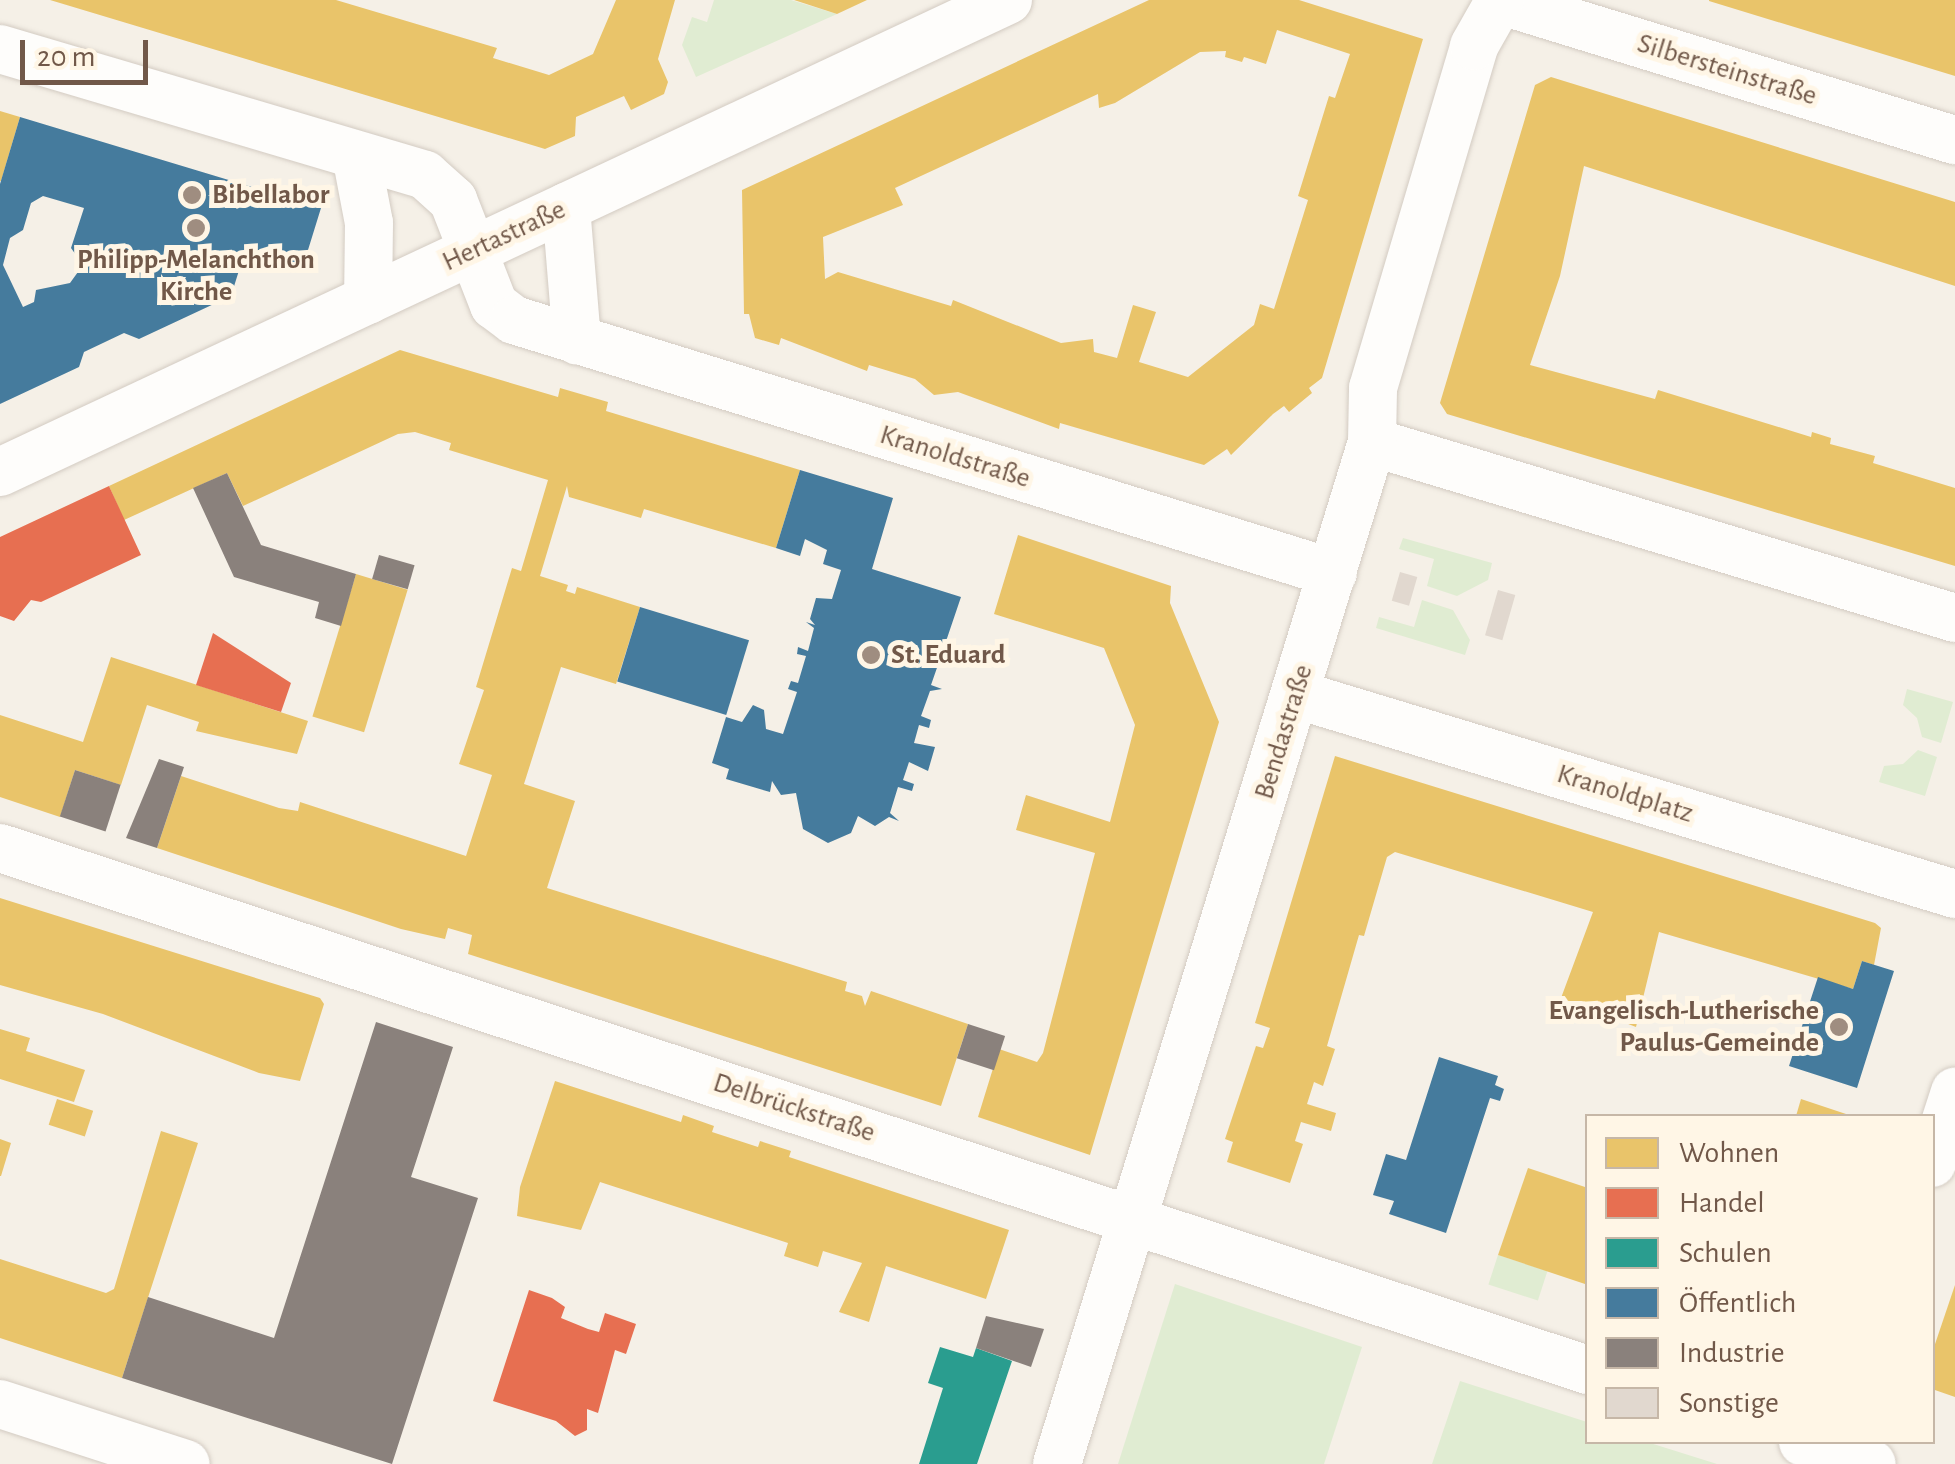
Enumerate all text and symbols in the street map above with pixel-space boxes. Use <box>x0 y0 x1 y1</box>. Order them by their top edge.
scale bar <box>25 20 152 82</box>
street label: Silbersteinstraße <box>1633 27 1821 113</box>
text: 20 m <box>37 42 95 72</box>
place label: Bibellabor <box>212 178 330 212</box>
marker: Bibellabor <box>181 184 203 206</box>
street label: Hertastraße <box>437 193 571 279</box>
marker: Philipp-Melanchthon Kirche <box>185 217 207 239</box>
place label: Philipp-Melanchthon Kirche <box>77 243 315 309</box>
street label: Kranoldstraße <box>876 418 1034 496</box>
place label: St. Eduard <box>891 638 1005 672</box>
marker: St. Eduard <box>860 644 882 666</box>
street label: Bendastraße <box>1248 661 1320 803</box>
street label: Kranoldplatz <box>1553 757 1697 831</box>
place label: Evangelisch-Lutherische Paulus-Gemeinde <box>1548 994 1819 1060</box>
marker: Evangelisch-Lutherische Paulus-Gemeinde <box>1828 1016 1850 1038</box>
street label: Delbrückstraße <box>709 1066 879 1150</box>
legend <box>1585 1114 1935 1444</box>
text: Wohnen <box>1679 1138 1779 1168</box>
text: Handel <box>1679 1188 1765 1218</box>
text: Schulen <box>1679 1238 1772 1268</box>
text: Öffentlich <box>1679 1288 1796 1318</box>
text: Industrie <box>1679 1338 1785 1368</box>
text: Sonstige <box>1679 1388 1779 1418</box>

